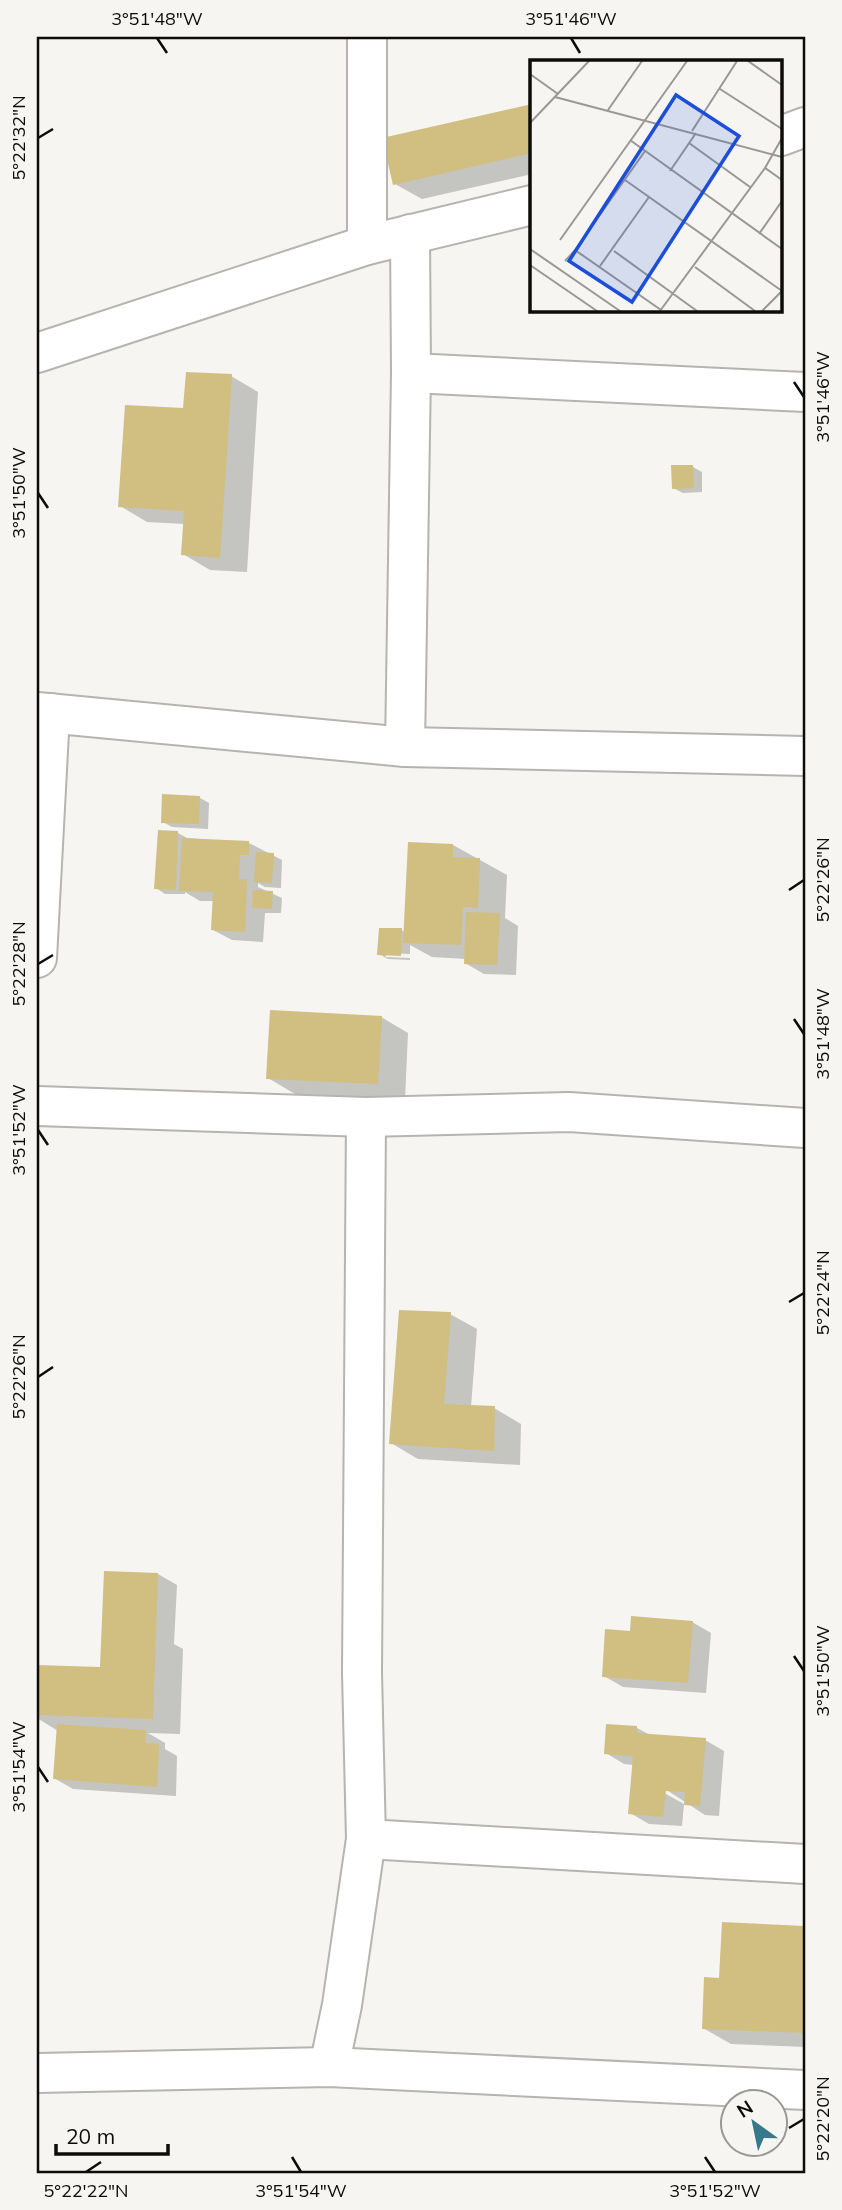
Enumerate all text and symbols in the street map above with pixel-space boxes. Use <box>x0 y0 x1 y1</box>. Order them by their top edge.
text: 3°51'48"W <box>111 7 203 30</box>
text: 3°51'46"W <box>525 7 617 30</box>
inset map <box>530 60 782 312</box>
text: 5°22'32"N <box>7 95 30 181</box>
text: 3°51'46"W <box>811 351 834 443</box>
text: 3°51'50"W <box>7 447 30 539</box>
text: 5°22'26"N <box>811 837 834 923</box>
text: 5°22'28"N <box>7 921 30 1007</box>
text: 3°51'48"W <box>811 988 834 1080</box>
text: 3°51'52"W <box>7 1084 30 1176</box>
text: 5°22'24"N <box>811 1250 834 1336</box>
text: 5°22'26"N <box>7 1334 30 1420</box>
text: 3°51'50"W <box>811 1625 834 1717</box>
text: 3°51'54"W <box>7 1721 30 1813</box>
text: 5°22'20"N <box>811 2076 834 2162</box>
north arrow <box>720 2088 790 2158</box>
text: N <box>732 2095 757 2123</box>
scale bar <box>56 2112 168 2156</box>
text: 20 m <box>66 2123 115 2149</box>
text: 5°22'22"N <box>43 2179 129 2202</box>
text: 3°51'54"W <box>255 2179 347 2202</box>
text: 3°51'52"W <box>669 2179 761 2202</box>

